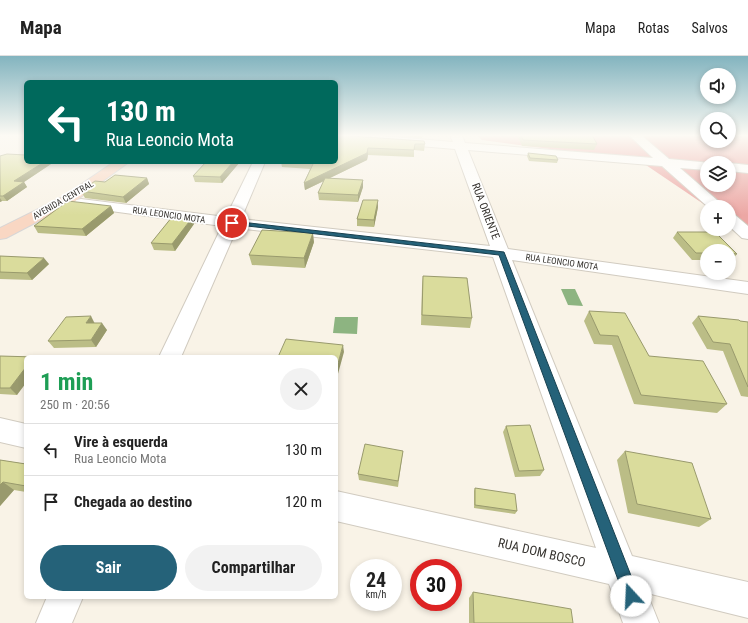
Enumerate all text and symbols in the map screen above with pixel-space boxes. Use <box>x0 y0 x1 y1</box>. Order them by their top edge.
text: Mapa <box>20 16 62 39</box>
text: Mapa <box>585 20 616 36</box>
text: Rotas <box>638 20 670 36</box>
text: Salvos <box>692 20 728 36</box>
map controls <box>700 68 736 280</box>
button: sound <box>700 68 736 104</box>
text: 130 m <box>106 95 176 128</box>
icon: left <box>40 96 92 148</box>
button: search <box>700 112 736 148</box>
text: Rua Leoncio Mota <box>106 129 234 150</box>
button: layers <box>700 156 736 192</box>
street label: AVENIDA CENTRAL <box>31 178 96 221</box>
street label: RUA ORIENTE <box>469 181 502 242</box>
button: + <box>700 200 736 236</box>
street label: RUA LEONCIO MOTA <box>132 205 206 225</box>
pin <box>215 206 249 240</box>
icon: arrive <box>221 212 243 234</box>
button: − <box>700 244 736 280</box>
street label: RUA LEONCIO MOTA <box>525 252 599 272</box>
text: 1 min <box>40 368 93 396</box>
button: close <box>280 368 322 410</box>
text: 250 m · 20:56 <box>40 397 110 412</box>
text: Vire à esquerda <box>74 433 168 451</box>
icon: left <box>40 439 62 461</box>
text: 130 m <box>285 441 322 459</box>
text: Rua Leoncio Mota <box>74 451 166 466</box>
icon: arrive <box>40 491 62 513</box>
text: Chegada ao destino <box>74 493 192 511</box>
text: 120 m <box>285 493 322 511</box>
street label: RUA DOM BOSCO <box>497 535 587 570</box>
button: Sair <box>40 545 177 591</box>
button: Compartilhar <box>185 545 322 591</box>
speed limit sign: 30 <box>410 559 462 611</box>
text: 24 <box>366 568 386 592</box>
position arrow <box>610 575 652 617</box>
text: km/h <box>366 589 386 600</box>

